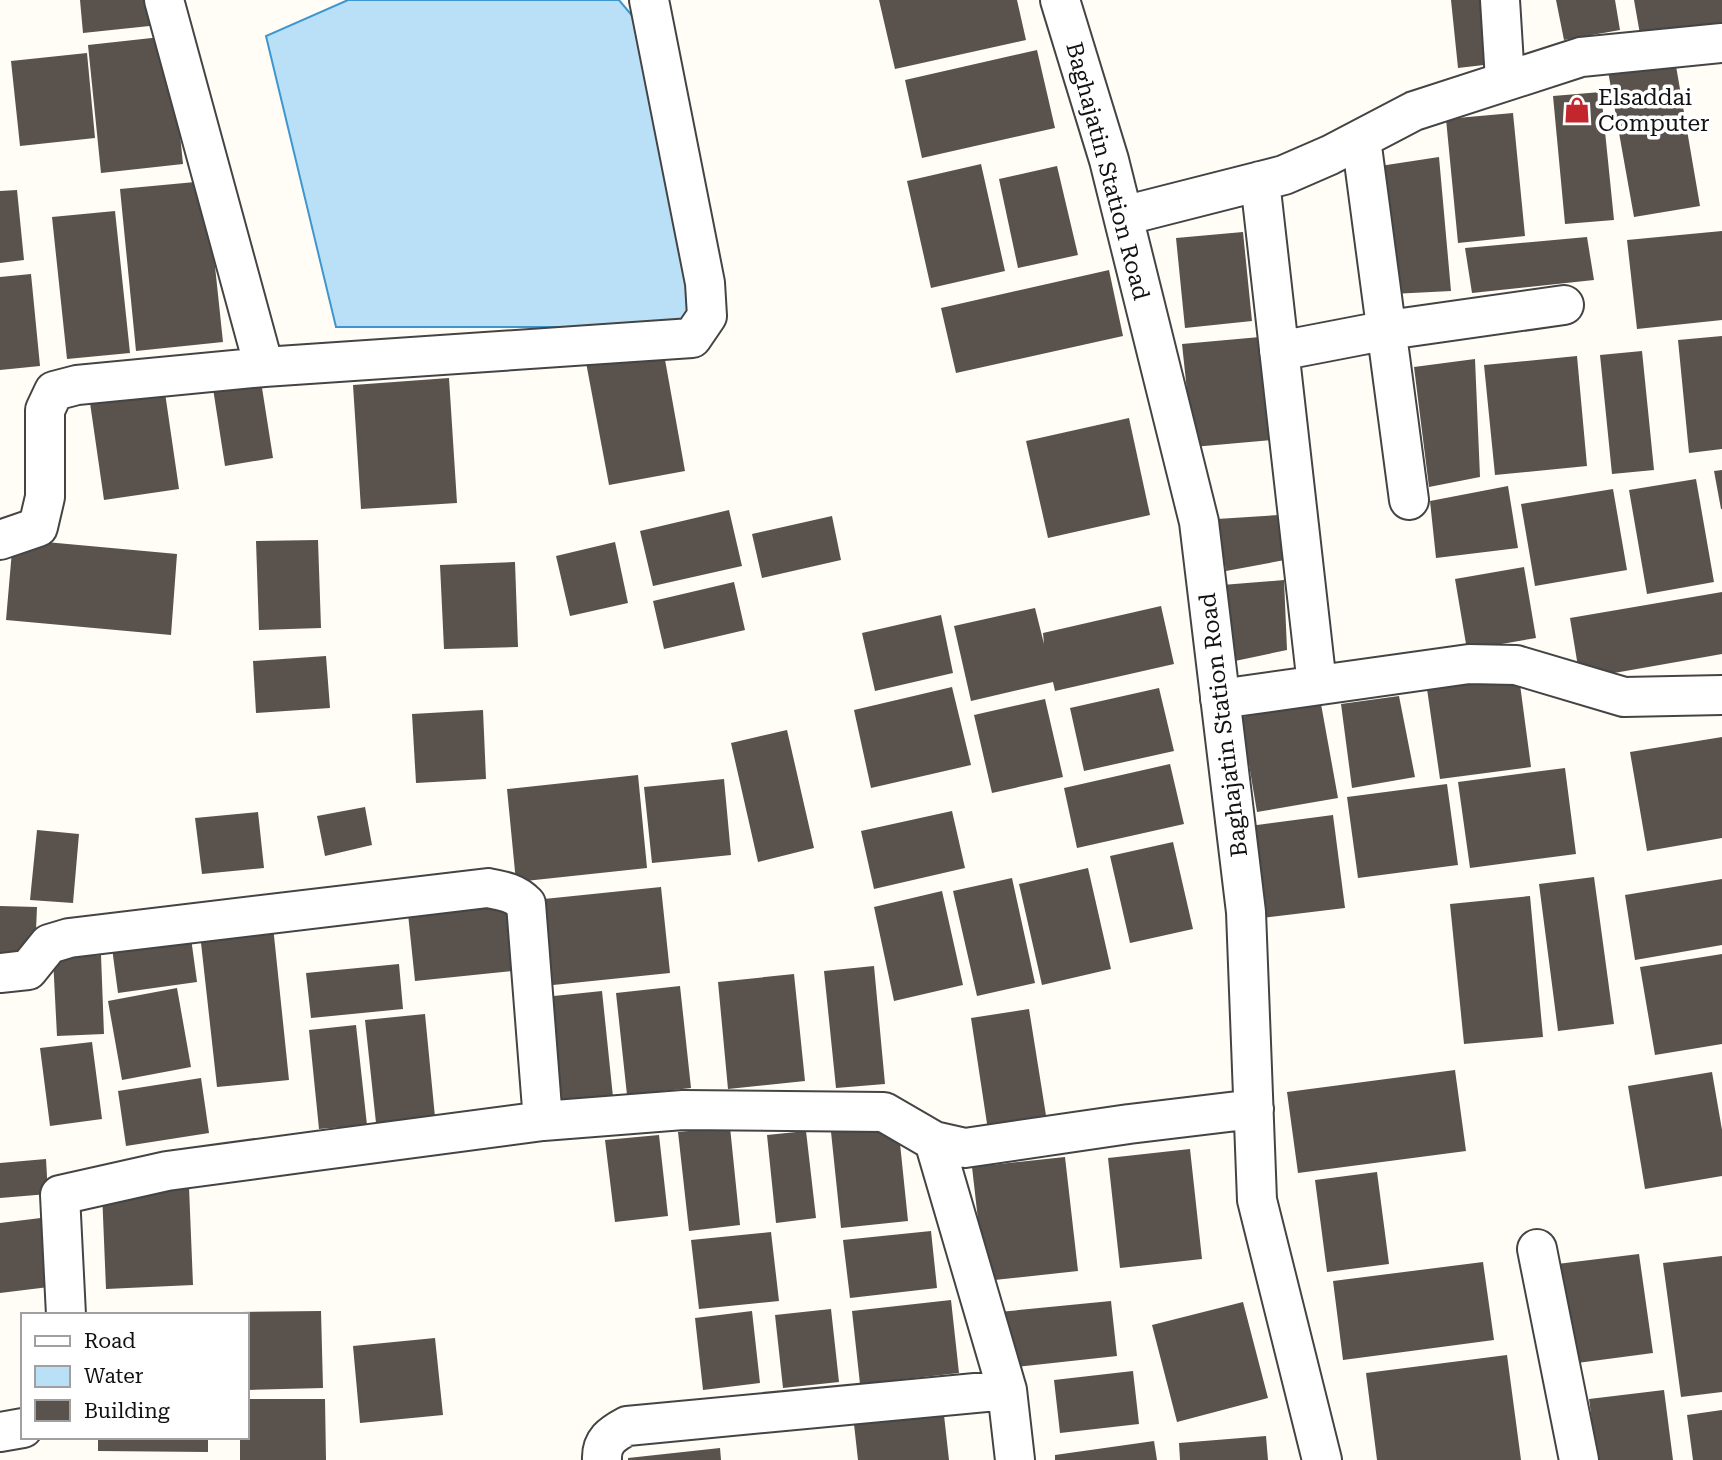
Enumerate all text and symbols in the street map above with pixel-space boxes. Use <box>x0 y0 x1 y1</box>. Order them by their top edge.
street label: Baghajatin Station Road <box>1060 39 1155 303</box>
place label: Elsaddai Computer <box>1598 84 1710 137</box>
shop icon: Elsaddai Computer <box>1562 95 1592 125</box>
street label: Baghajatin Station Road <box>1194 591 1253 858</box>
legend <box>21 1313 248 1439</box>
text: Road <box>84 1329 136 1353</box>
text: Water <box>84 1364 144 1388</box>
text: Building <box>84 1399 170 1423</box>

